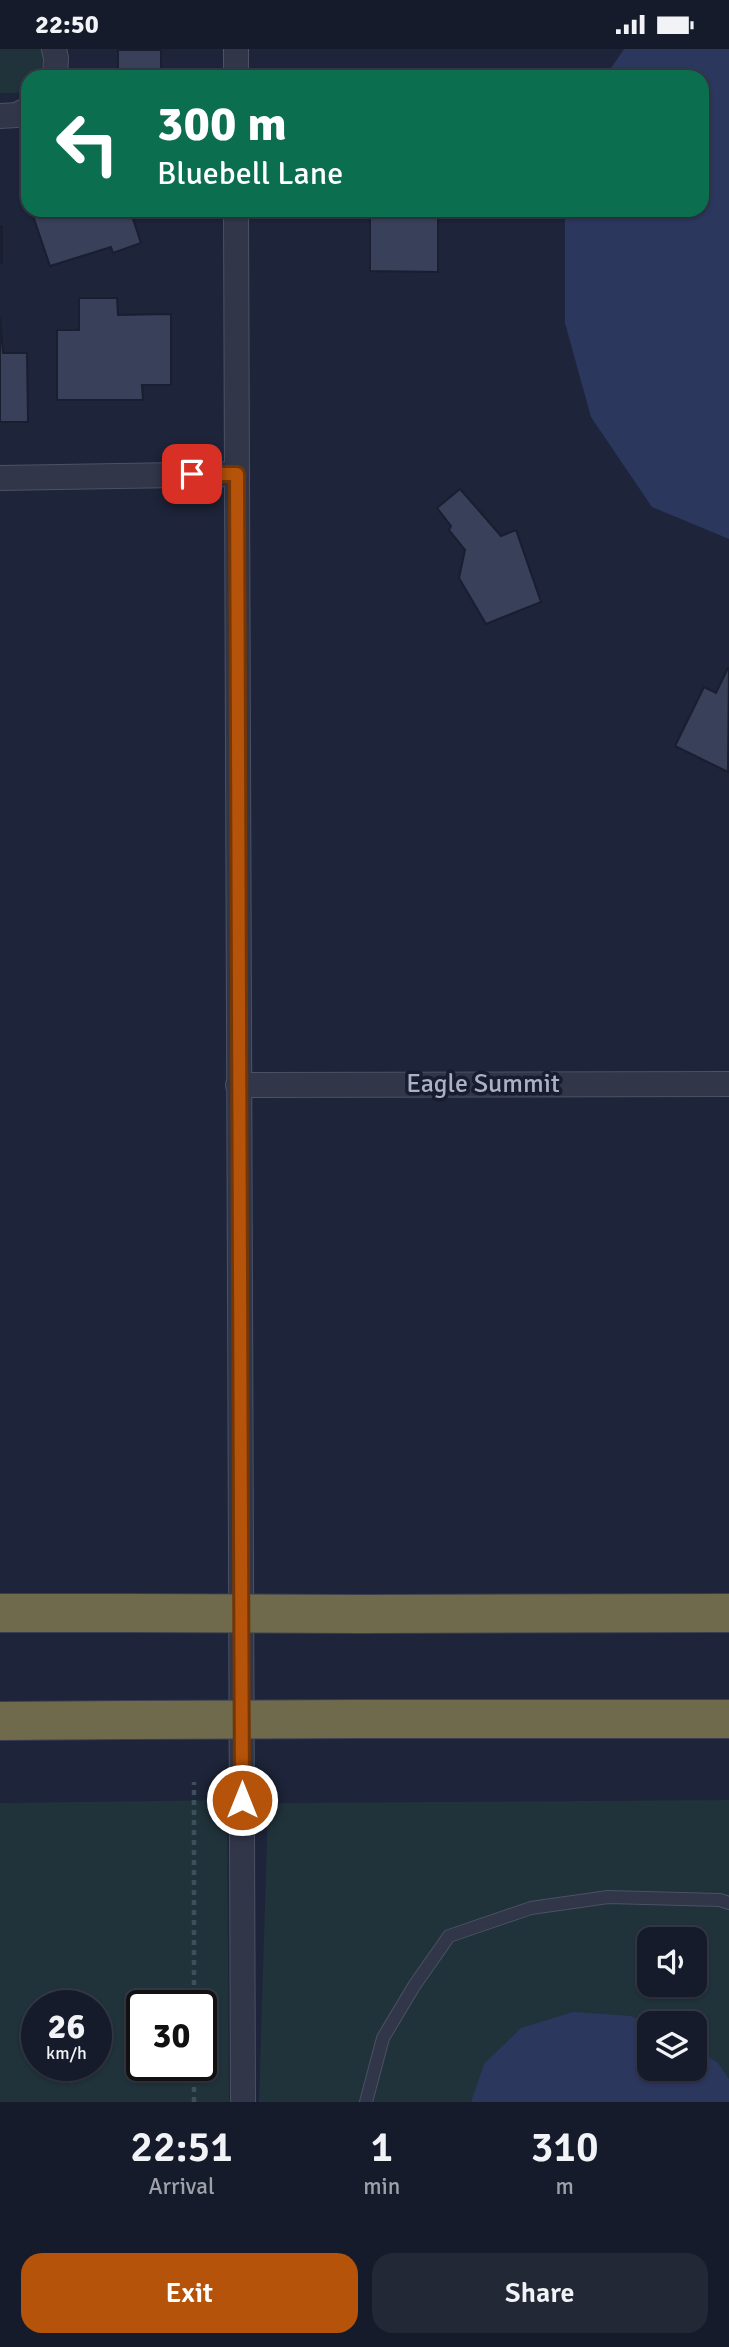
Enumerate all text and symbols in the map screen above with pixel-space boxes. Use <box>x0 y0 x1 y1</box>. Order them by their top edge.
text: 22:50 <box>35 9 99 41</box>
text: 300 m <box>157 94 287 154</box>
icon: left <box>42 98 133 189</box>
text: Bluebell Lane <box>157 154 343 193</box>
pin <box>162 444 222 504</box>
icon: arrive <box>173 455 211 493</box>
street label: Eagle Summit <box>406 1068 560 1100</box>
position arrow <box>205 1763 279 1837</box>
map controls <box>637 1927 707 2081</box>
button: sound <box>637 1927 707 1997</box>
speed limit sign: 30 <box>126 1990 217 2081</box>
text: 26 <box>48 2005 85 2048</box>
button: layers <box>637 2011 707 2081</box>
text: km/h <box>46 2042 87 2064</box>
text: 22:51 <box>130 2122 233 2173</box>
text: 1 <box>370 2122 393 2173</box>
text: 310 <box>531 2122 599 2173</box>
text: Arrival <box>148 2172 215 2201</box>
text: min <box>363 2172 400 2201</box>
text: m <box>555 2172 574 2201</box>
button: Exit <box>21 2253 358 2333</box>
button: Share <box>372 2253 708 2333</box>

